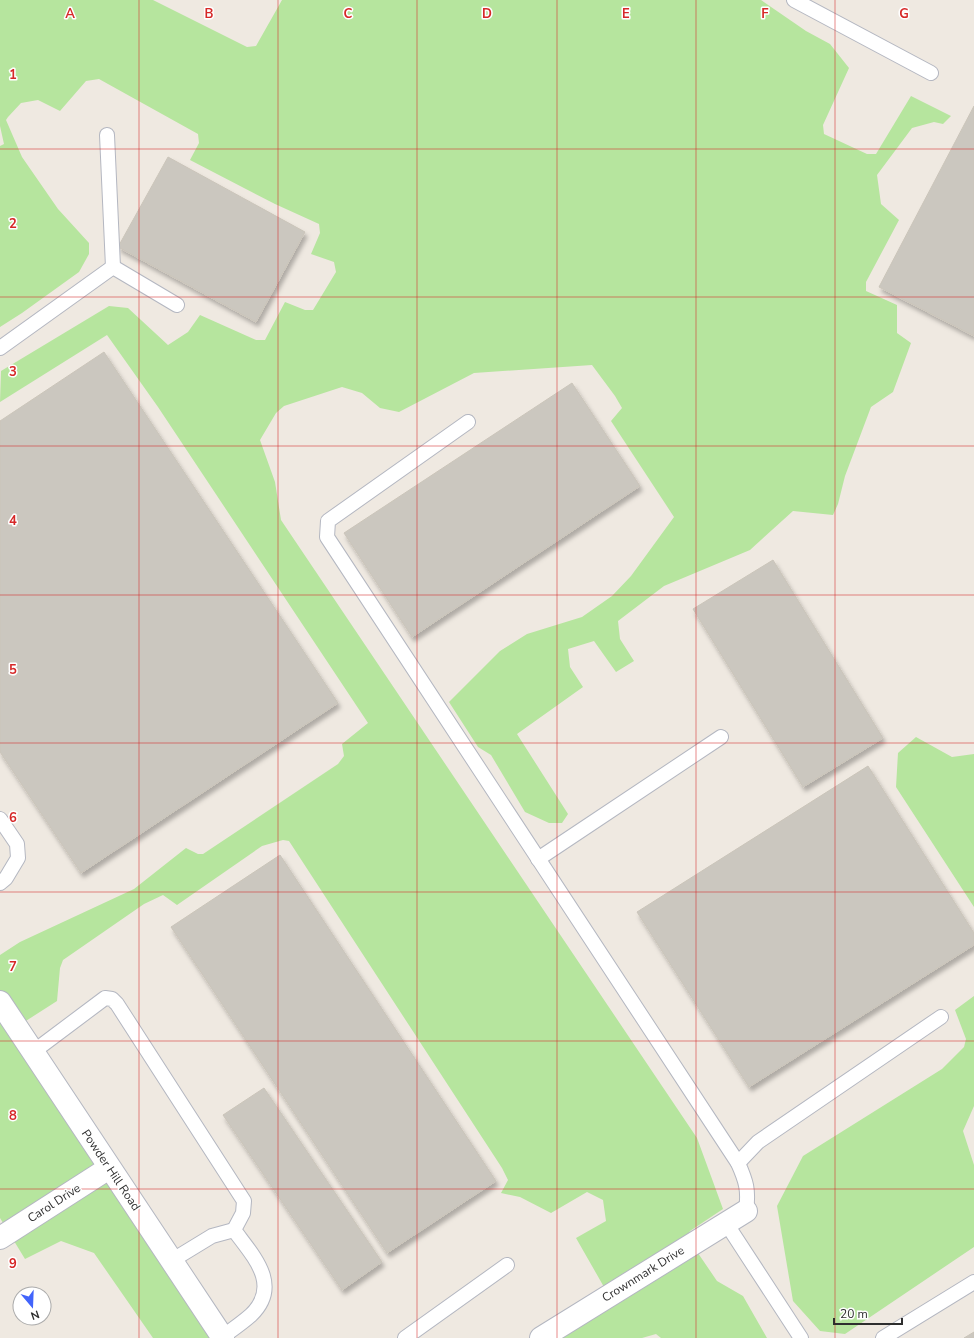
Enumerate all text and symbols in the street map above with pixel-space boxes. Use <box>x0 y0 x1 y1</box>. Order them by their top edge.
text: A <box>65 5 75 23</box>
text: B <box>205 5 214 23</box>
text: C <box>344 5 353 23</box>
text: D <box>482 5 492 23</box>
text: E <box>622 5 630 23</box>
text: F <box>761 5 769 23</box>
text: G <box>899 5 909 23</box>
text: 1 <box>9 66 17 84</box>
text: 2 <box>9 215 17 233</box>
text: 3 <box>9 363 17 381</box>
text: 4 <box>9 512 17 530</box>
text: 5 <box>9 661 17 679</box>
text: 6 <box>9 809 17 827</box>
text: 7 <box>9 958 17 976</box>
text: 8 <box>9 1107 17 1125</box>
street label: Powder Hill Road <box>78 1126 144 1214</box>
street label: Carol Drive <box>24 1180 84 1226</box>
street label: Crownmark Drive <box>599 1242 687 1306</box>
text: 9 <box>9 1255 17 1273</box>
north arrow <box>12 1286 52 1326</box>
scale bar <box>834 1300 902 1326</box>
text: 20 m <box>840 1306 868 1322</box>
text: N <box>29 1307 41 1323</box>

